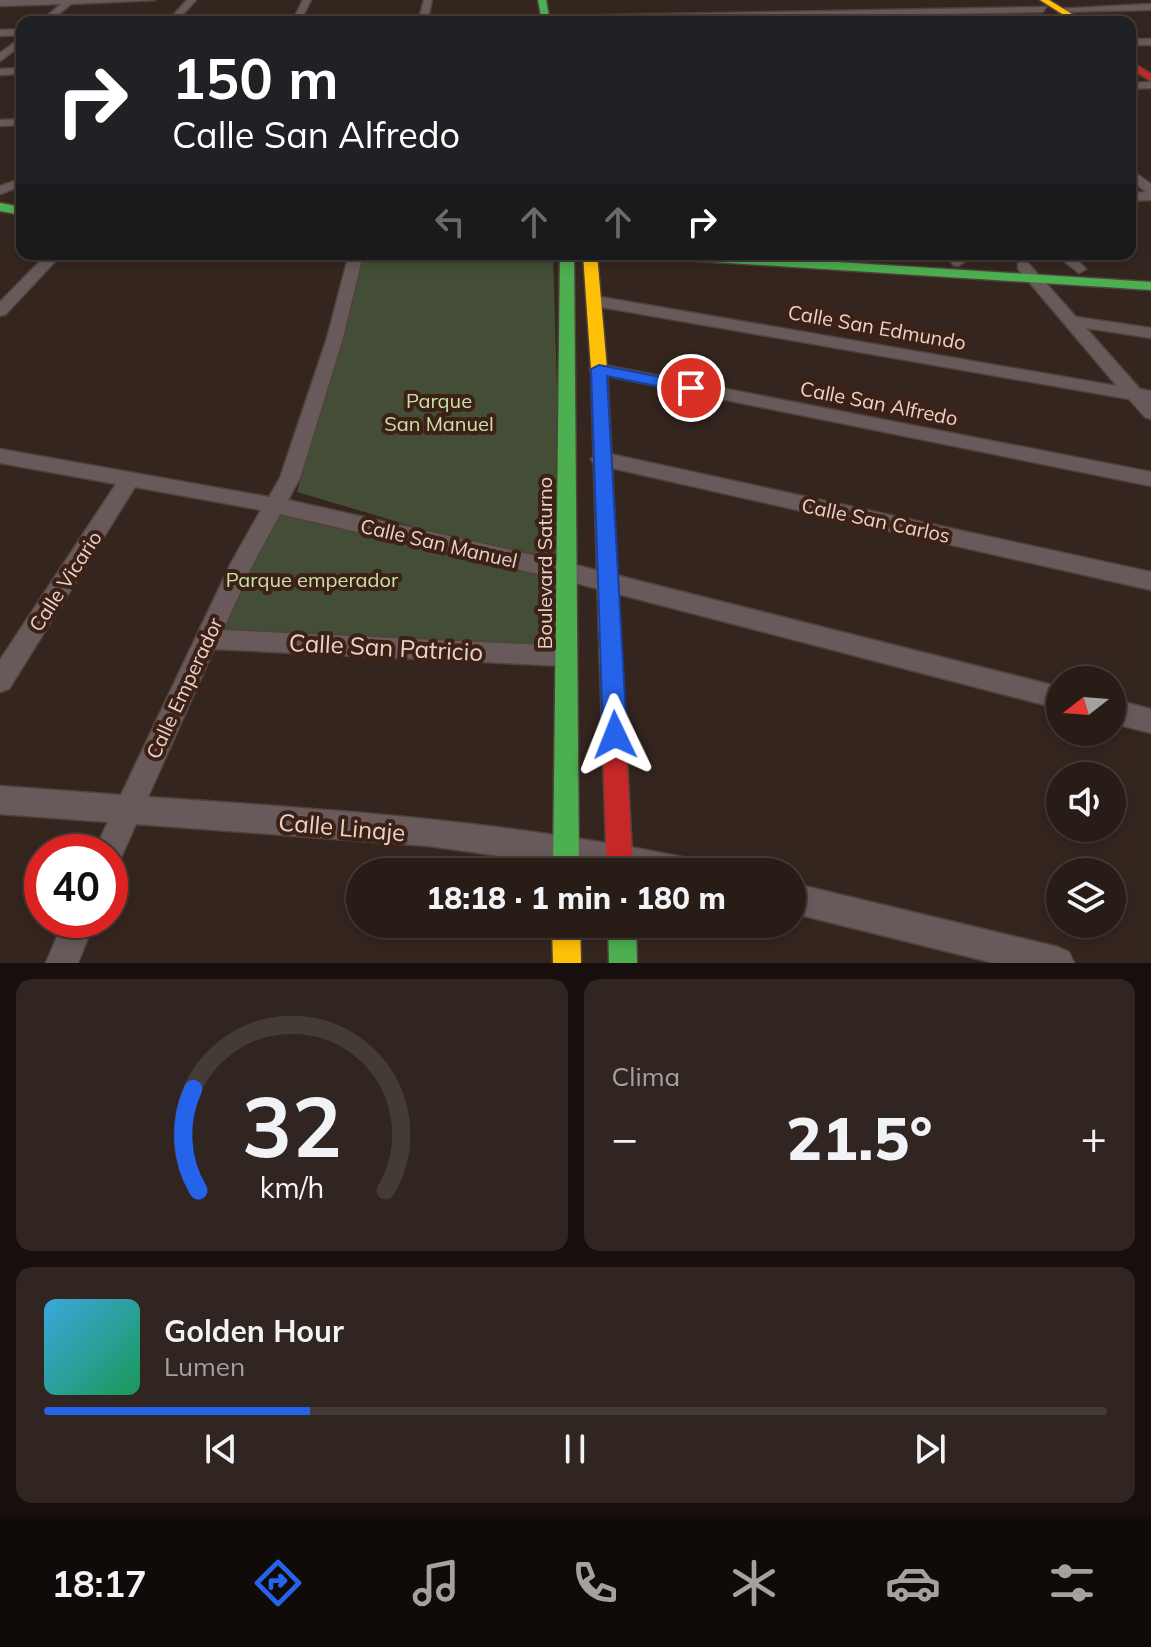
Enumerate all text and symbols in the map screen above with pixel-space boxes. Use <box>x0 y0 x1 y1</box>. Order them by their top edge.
text: 150 m <box>172 43 339 113</box>
icon: right <box>40 48 144 152</box>
text: Calle San Alfredo <box>172 112 460 157</box>
icon: left <box>428 200 472 244</box>
icon: ahead <box>512 200 556 244</box>
icon: ahead <box>596 200 640 244</box>
icon: right <box>680 200 724 244</box>
street label: Calle San Edmundo <box>786 299 968 355</box>
pin <box>657 354 725 422</box>
icon: arrive <box>669 366 713 410</box>
street label: Calle San Alfredo <box>798 375 960 431</box>
park label: Parque San Manuel <box>384 388 494 436</box>
street label: Boulevard Saturno <box>532 477 557 649</box>
street label: Calle San Carlos <box>800 492 952 548</box>
street label: Calle San Manuel <box>358 513 520 573</box>
street label: Calle Vicario <box>23 526 107 636</box>
park label: Parque emperador <box>226 567 399 592</box>
street label: Calle Emperador <box>140 613 228 763</box>
street label: Calle San Patricio <box>288 627 484 667</box>
north arrow <box>1046 666 1126 746</box>
map controls <box>1046 666 1126 938</box>
position arrow <box>573 693 657 777</box>
button: sound <box>1046 762 1126 842</box>
street label: Calle Linaje <box>277 807 407 847</box>
speed limit sign: 40 <box>24 834 128 938</box>
button: layers <box>1046 858 1126 938</box>
text: 18:18 · 1 min · 180 m <box>426 879 726 917</box>
text: Clima <box>612 1060 680 1093</box>
text: 32 <box>242 1073 342 1178</box>
text: 21.5° <box>786 1100 933 1175</box>
text: − <box>612 1110 638 1165</box>
text: + <box>1081 1110 1107 1165</box>
text: km/h <box>259 1169 324 1205</box>
text: Golden Hour <box>164 1312 344 1350</box>
text: Lumen <box>164 1350 245 1383</box>
icon: previous <box>199 1427 243 1471</box>
icon: pause <box>553 1427 597 1471</box>
icon: next <box>908 1427 952 1471</box>
icon: directions <box>250 1555 306 1611</box>
icon: music <box>408 1555 464 1611</box>
icon: phone <box>567 1555 623 1611</box>
icon: climate <box>726 1555 782 1611</box>
icon: car <box>885 1555 941 1611</box>
icon: filters <box>1044 1555 1100 1611</box>
text: 18:17 <box>51 1561 147 1606</box>

